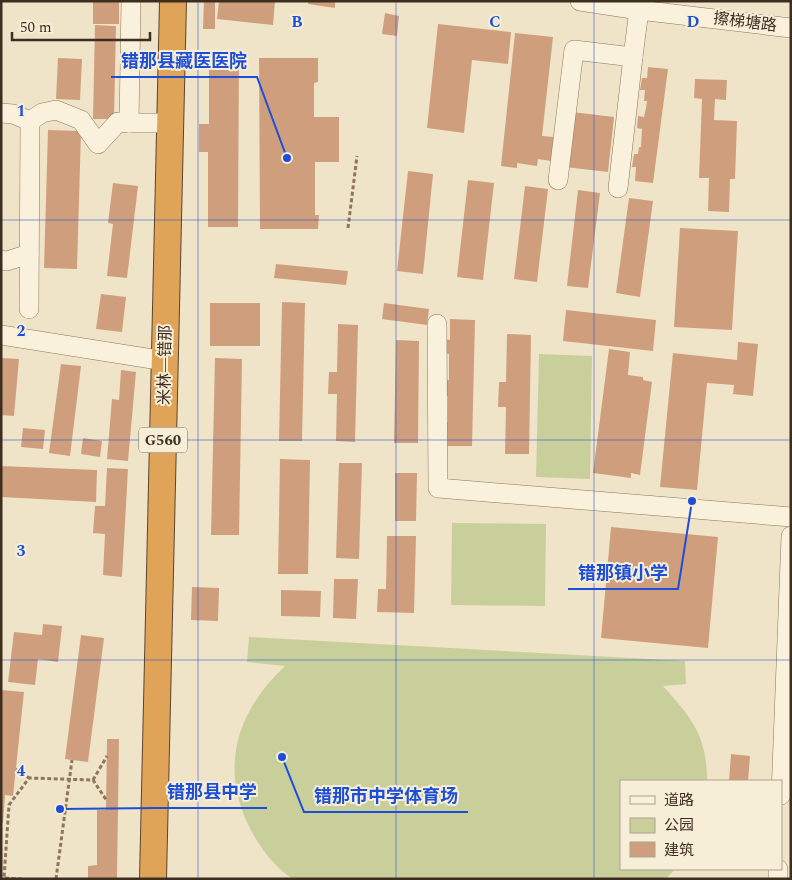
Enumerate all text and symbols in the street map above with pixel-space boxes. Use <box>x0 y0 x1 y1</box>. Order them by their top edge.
street label: 擦梯塘路 <box>712 6 778 38</box>
scale bar <box>12 10 150 42</box>
text: B <box>291 10 303 34</box>
text: C <box>489 10 501 34</box>
text: D <box>687 10 700 34</box>
text: 50 m <box>20 16 52 39</box>
callout: 错那县藏医医院 <box>111 44 257 77</box>
text: 错那县藏医医院 <box>121 48 247 75</box>
text: 1 <box>17 99 25 123</box>
text: 2 <box>17 319 26 343</box>
street label: 米林—错那 <box>152 325 178 405</box>
road number: G560 <box>139 428 187 452</box>
text: 3 <box>17 539 26 563</box>
callout: 错那镇小学 <box>568 556 678 589</box>
text: 错那镇小学 <box>578 560 668 587</box>
text: 4 <box>17 759 26 783</box>
callout: 错那县中学 <box>157 775 267 808</box>
text: 错那县中学 <box>167 779 257 806</box>
callout: 错那市中学体育场 <box>304 779 468 812</box>
legend <box>620 780 782 870</box>
text: 错那市中学体育场 <box>314 783 458 810</box>
text: 道路 <box>664 789 694 812</box>
text: 公园 <box>664 814 694 837</box>
text: 建筑 <box>664 839 694 862</box>

